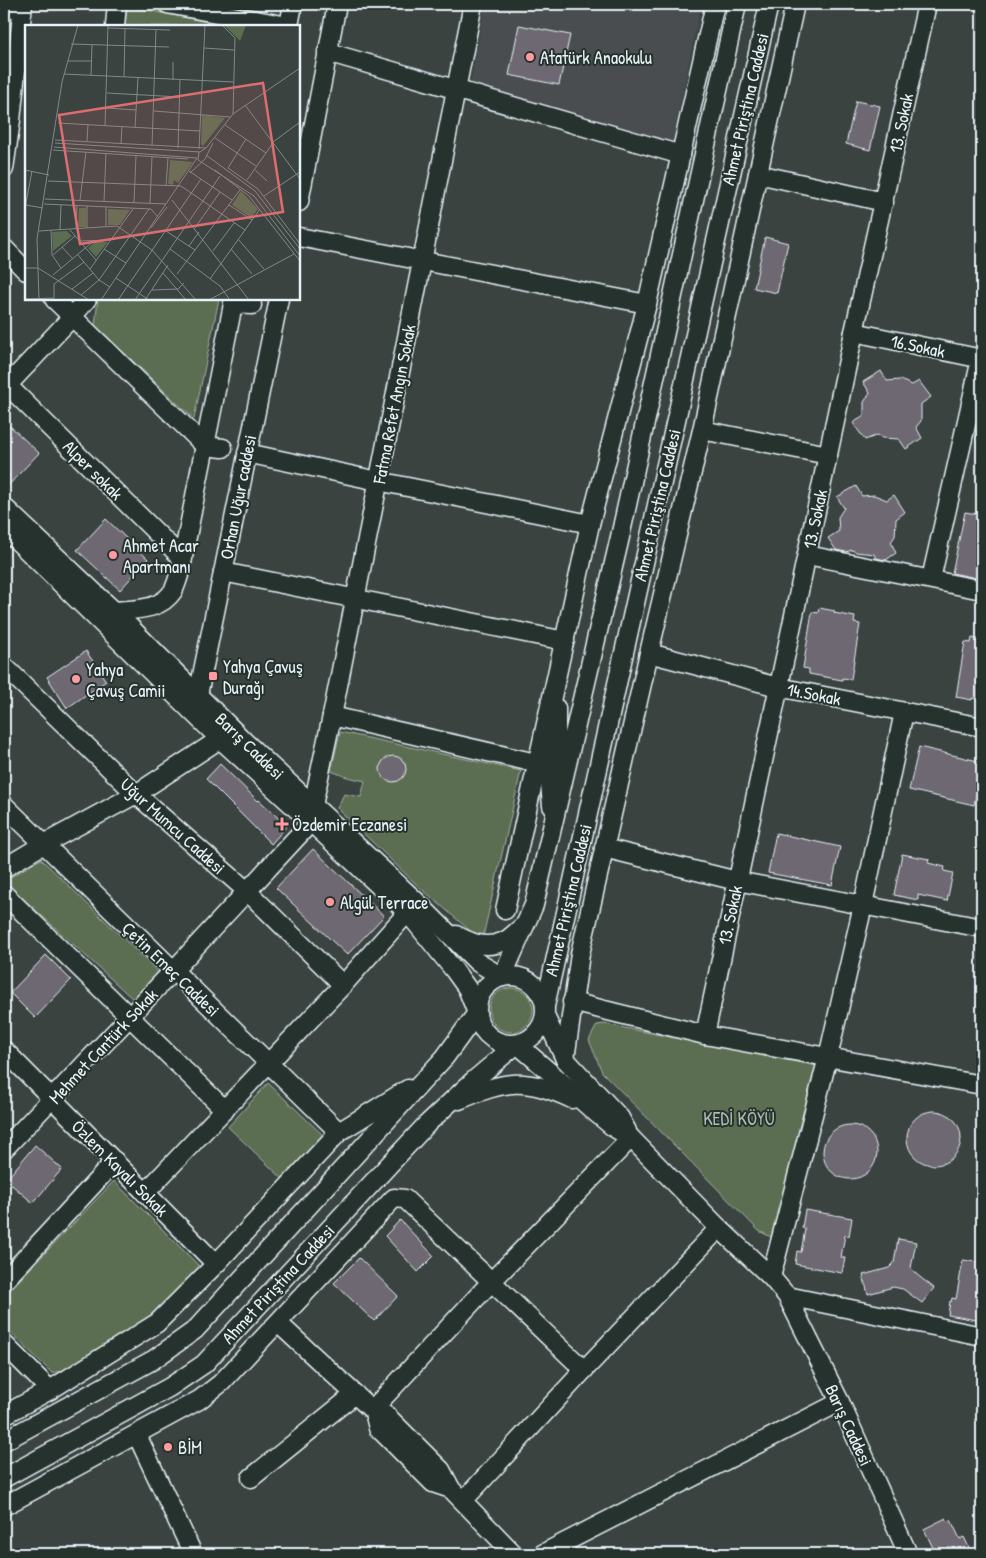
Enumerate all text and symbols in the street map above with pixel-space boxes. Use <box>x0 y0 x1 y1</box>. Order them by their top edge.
inset map <box>25 25 300 300</box>
street label: Ahmet Piriştina Caddesi <box>715 31 775 187</box>
place label: Atatürk Anaokulu <box>540 45 652 70</box>
marker: Atatürk Anaokulu <box>524 51 536 63</box>
street label: 13. Sokak <box>883 90 920 155</box>
street label: Fatma Refet Angın Sokak <box>366 322 422 487</box>
street label: 16.Sokak <box>888 328 948 364</box>
street label: Ahmet Piriştina Caddesi <box>627 427 687 583</box>
street label: Orhan Uğur caddesi <box>214 433 262 561</box>
street label: Alper sokak <box>57 434 129 506</box>
street label: 13. Sokak <box>797 486 834 551</box>
place label: Ahmet Acar Apartmanı <box>123 533 199 579</box>
marker: Ahmet Acar Apartmanı <box>107 549 119 561</box>
place label: Yahya Çavuş Durağı <box>223 654 303 700</box>
place label: Yahya Çavuş Camii <box>86 657 166 703</box>
marker: Yahya Çavuş Durağı <box>207 670 219 682</box>
marker: Yahya Çavuş Camii <box>70 673 82 685</box>
street label: 14.Sokak <box>785 677 844 712</box>
street label: Barış Caddesi <box>210 707 290 785</box>
street label: Uğur Mumcu Caddesi <box>115 772 231 880</box>
place label: Özdemir Eczanesi <box>292 812 407 837</box>
marker: Özdemir Eczanesi <box>276 818 288 830</box>
street label: Ahmet Piriştina Caddesi <box>538 822 598 978</box>
street label: 13. Sokak <box>712 882 749 947</box>
place label: Algül Terrace <box>340 890 428 915</box>
marker: Algül Terrace <box>324 896 336 908</box>
street label: Çetin Emeç Caddesi <box>117 916 225 1022</box>
street label: Mehmet Cantürk Sokak <box>43 982 164 1109</box>
park label: KEDİ KÖYÜ <box>703 1106 775 1131</box>
street label: Özlem Kayalı Sokak <box>66 1114 174 1222</box>
street label: Ahmet Piriştina Caddesi <box>216 1219 340 1349</box>
street label: Barış Caddesi <box>819 1380 879 1470</box>
place label: BİM <box>178 1435 202 1460</box>
marker: BİM <box>162 1441 174 1453</box>

